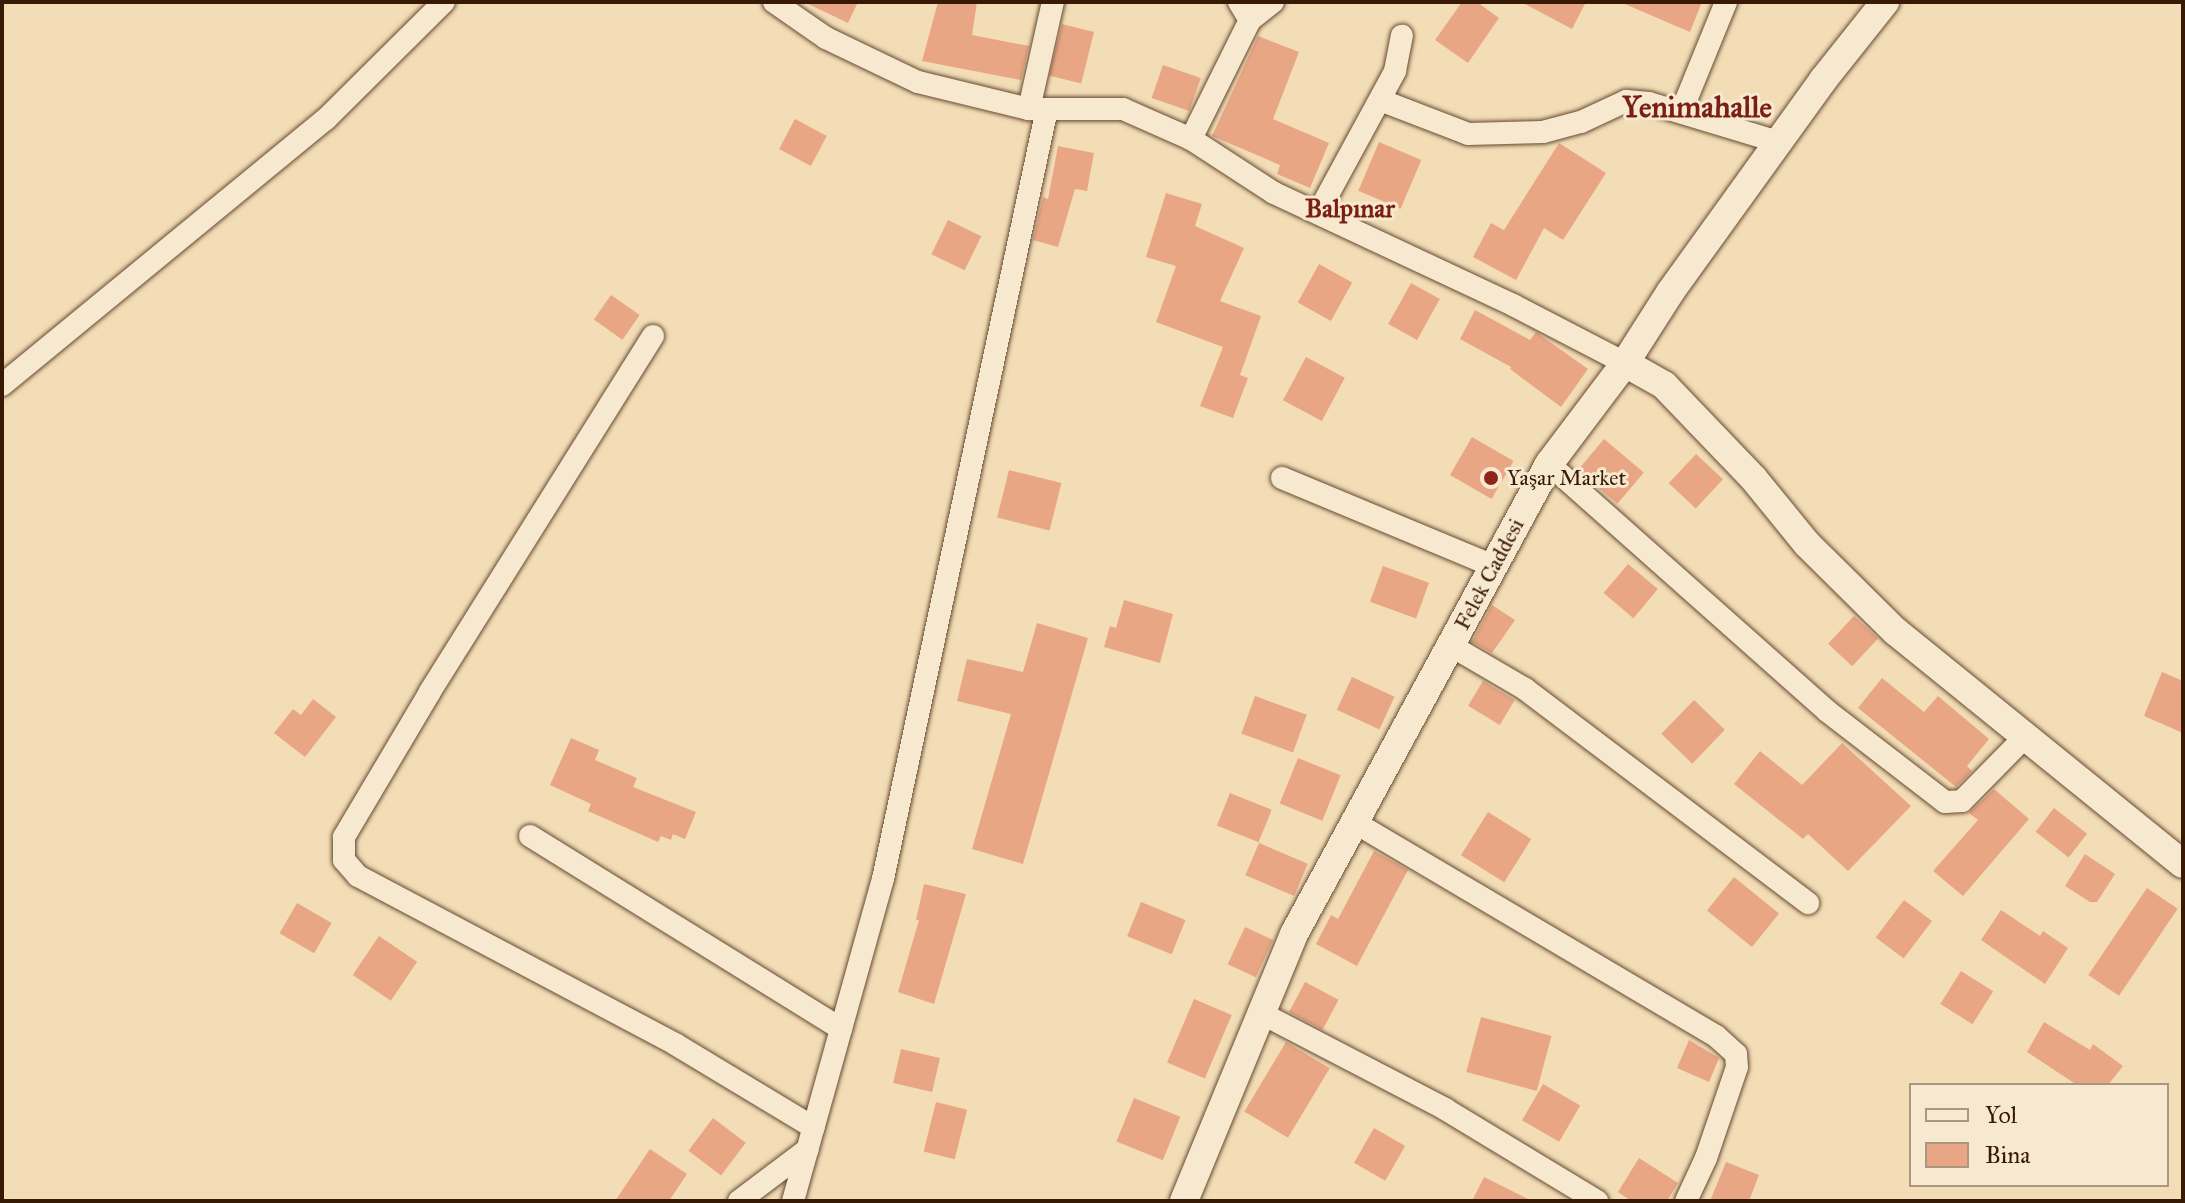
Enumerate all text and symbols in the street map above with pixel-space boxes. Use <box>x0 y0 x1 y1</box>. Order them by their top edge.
district label: Yenimahalle <box>1622 89 1772 125</box>
district label: Balpınar <box>1305 193 1395 225</box>
place label: Yaşar Market <box>1507 465 1626 491</box>
marker: Yaşar Market <box>1482 469 1500 487</box>
street label: Felek Caddesi <box>1449 514 1529 634</box>
legend <box>1909 1083 2169 1187</box>
text: Yol <box>1985 1100 2017 1130</box>
text: Bina <box>1985 1140 2031 1170</box>

